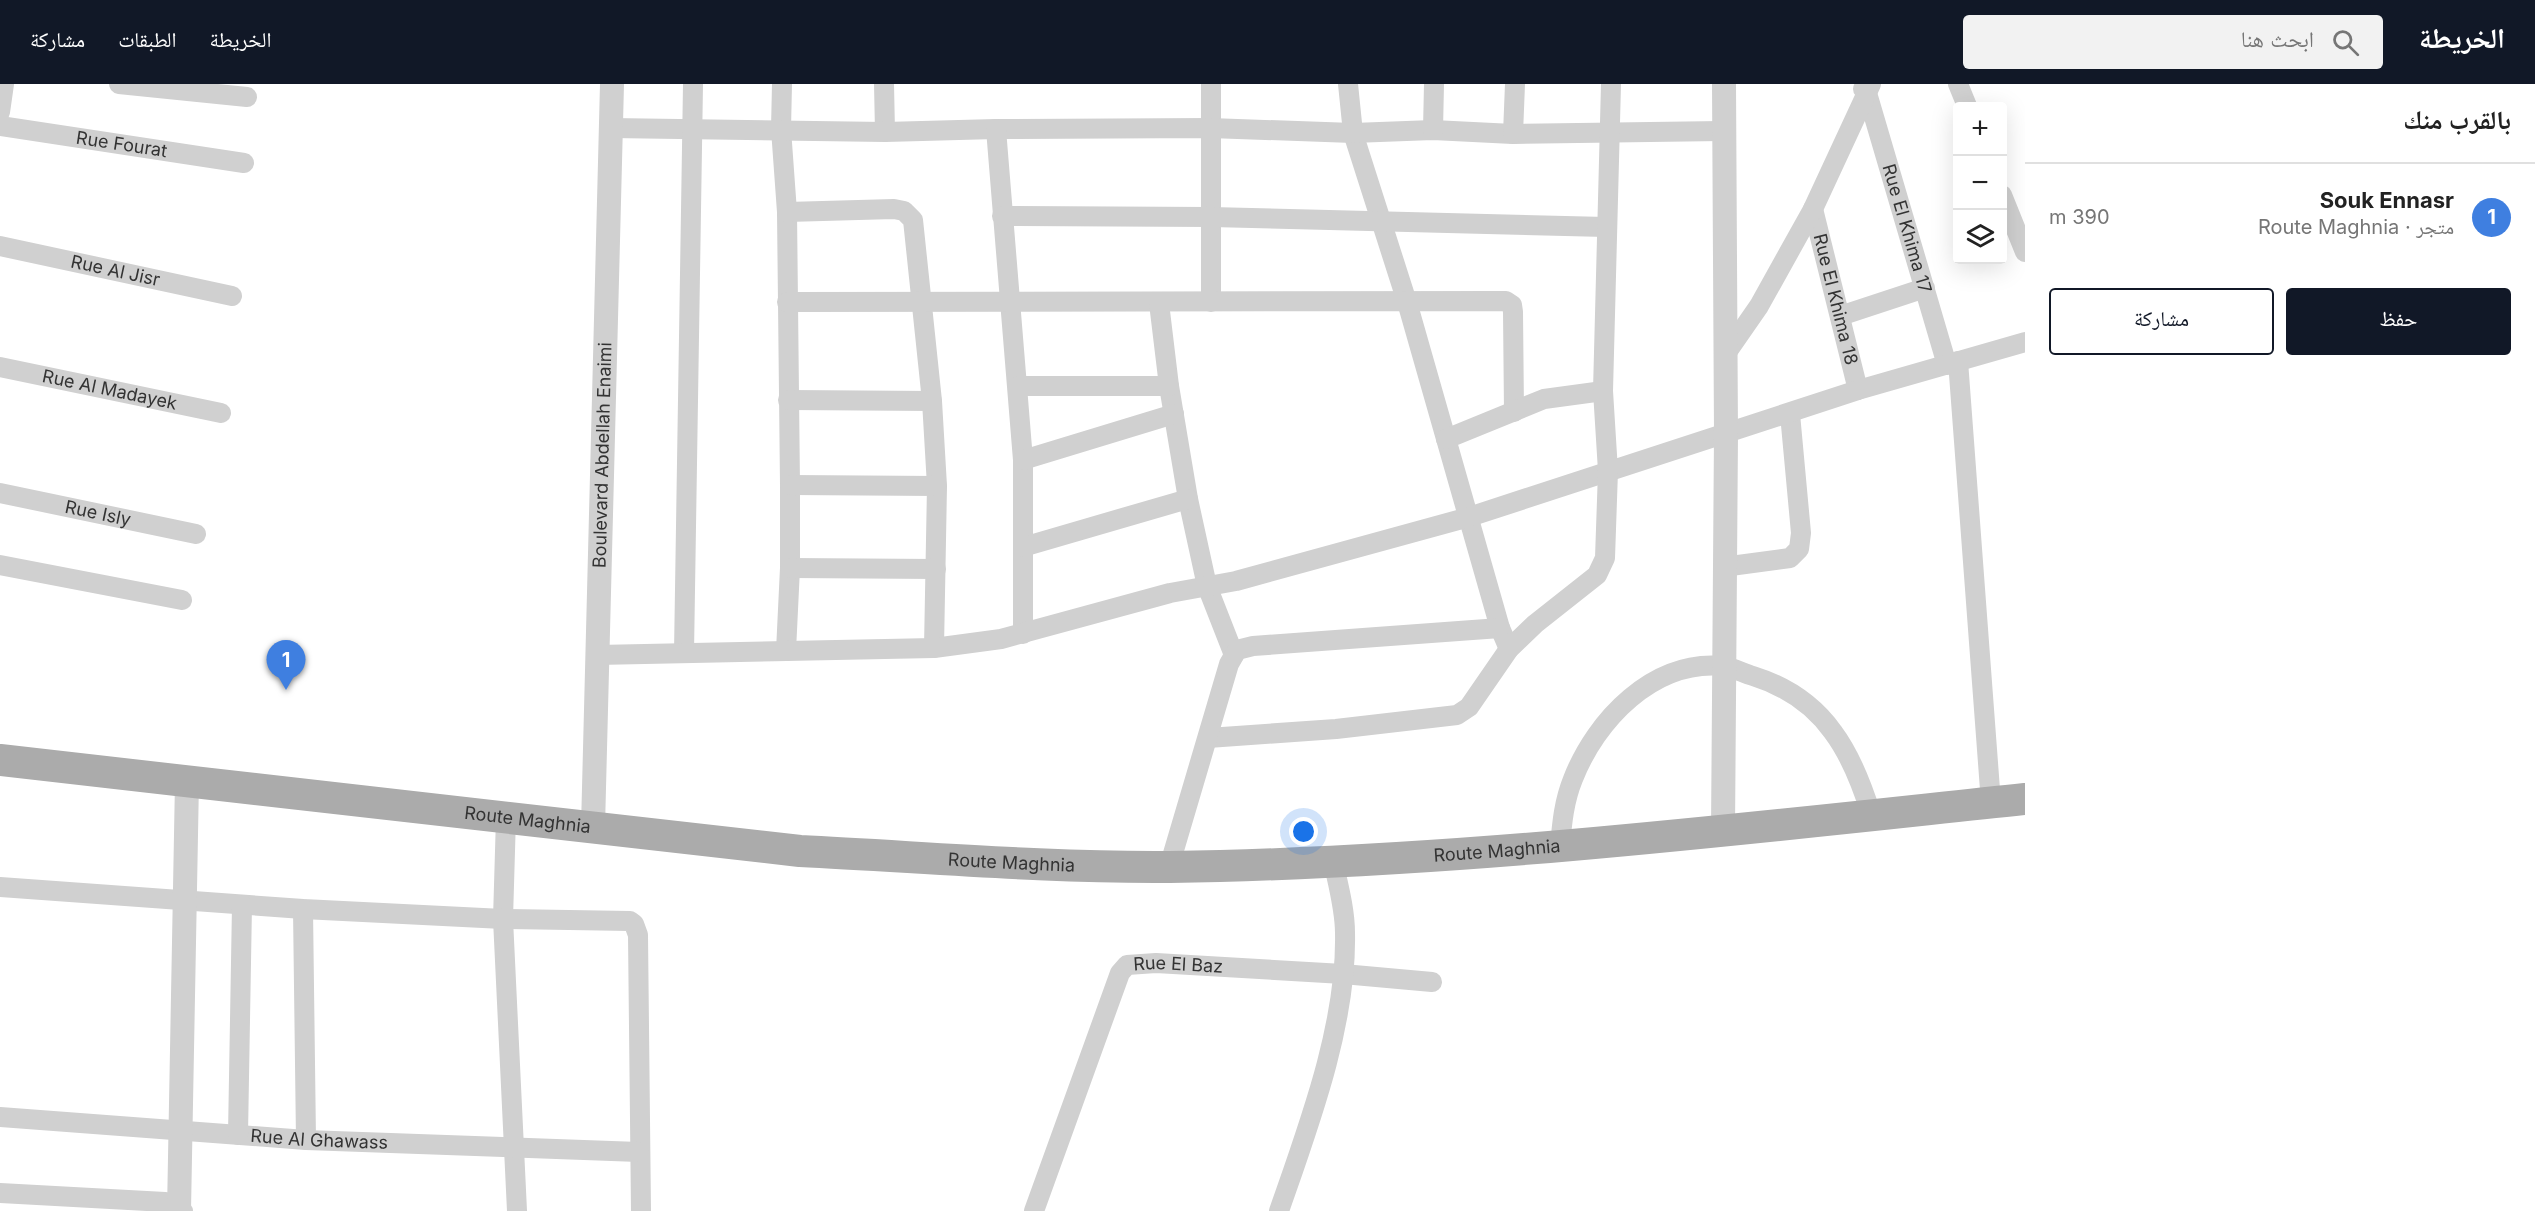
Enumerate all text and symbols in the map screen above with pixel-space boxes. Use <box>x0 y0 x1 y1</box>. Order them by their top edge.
search box <box>1963 15 2383 69</box>
text: الخريطة <box>2419 21 2505 55</box>
text: ابحث هنا <box>2241 26 2314 52</box>
icon: search <box>2329 26 2362 59</box>
text: مشاركة <box>30 27 85 52</box>
text: الطبقات <box>118 27 177 52</box>
text: الخريطة <box>210 27 271 52</box>
map controls <box>1953 102 2007 264</box>
button: + <box>1953 102 2007 156</box>
text: بالقرب منك <box>2403 104 2511 135</box>
street label: Rue Fourat <box>75 127 169 161</box>
button: − <box>1953 156 2007 210</box>
street label: Rue El Khima 17 <box>1878 161 1936 296</box>
text: Souk Ennasr <box>2320 187 2454 213</box>
text: 390 m <box>2049 205 2110 229</box>
text: 1 <box>2487 205 2496 229</box>
button: layers <box>1953 210 2007 264</box>
text: متجر · Route Maghnia <box>2258 215 2454 239</box>
street label: Rue El Khima 18 <box>1809 231 1862 367</box>
street label: Rue Al Jisr <box>69 251 162 290</box>
button: مشاركة <box>2049 288 2274 355</box>
button: حفظ <box>2286 288 2511 355</box>
street label: Boulevard Abdellah Enaimi <box>589 342 615 568</box>
street label: Rue Al Madayek <box>41 365 179 414</box>
street label: Rue Isly <box>63 496 133 530</box>
pin: 1 <box>266 640 306 690</box>
street label: Route Maghnia <box>463 802 592 837</box>
your location <box>1289 817 1318 846</box>
street label: Route Maghnia <box>1433 835 1561 866</box>
street label: Route Maghnia <box>947 849 1075 876</box>
street label: Rue El Baz <box>1133 952 1224 977</box>
street label: Rue Al Ghawass <box>250 1125 388 1153</box>

